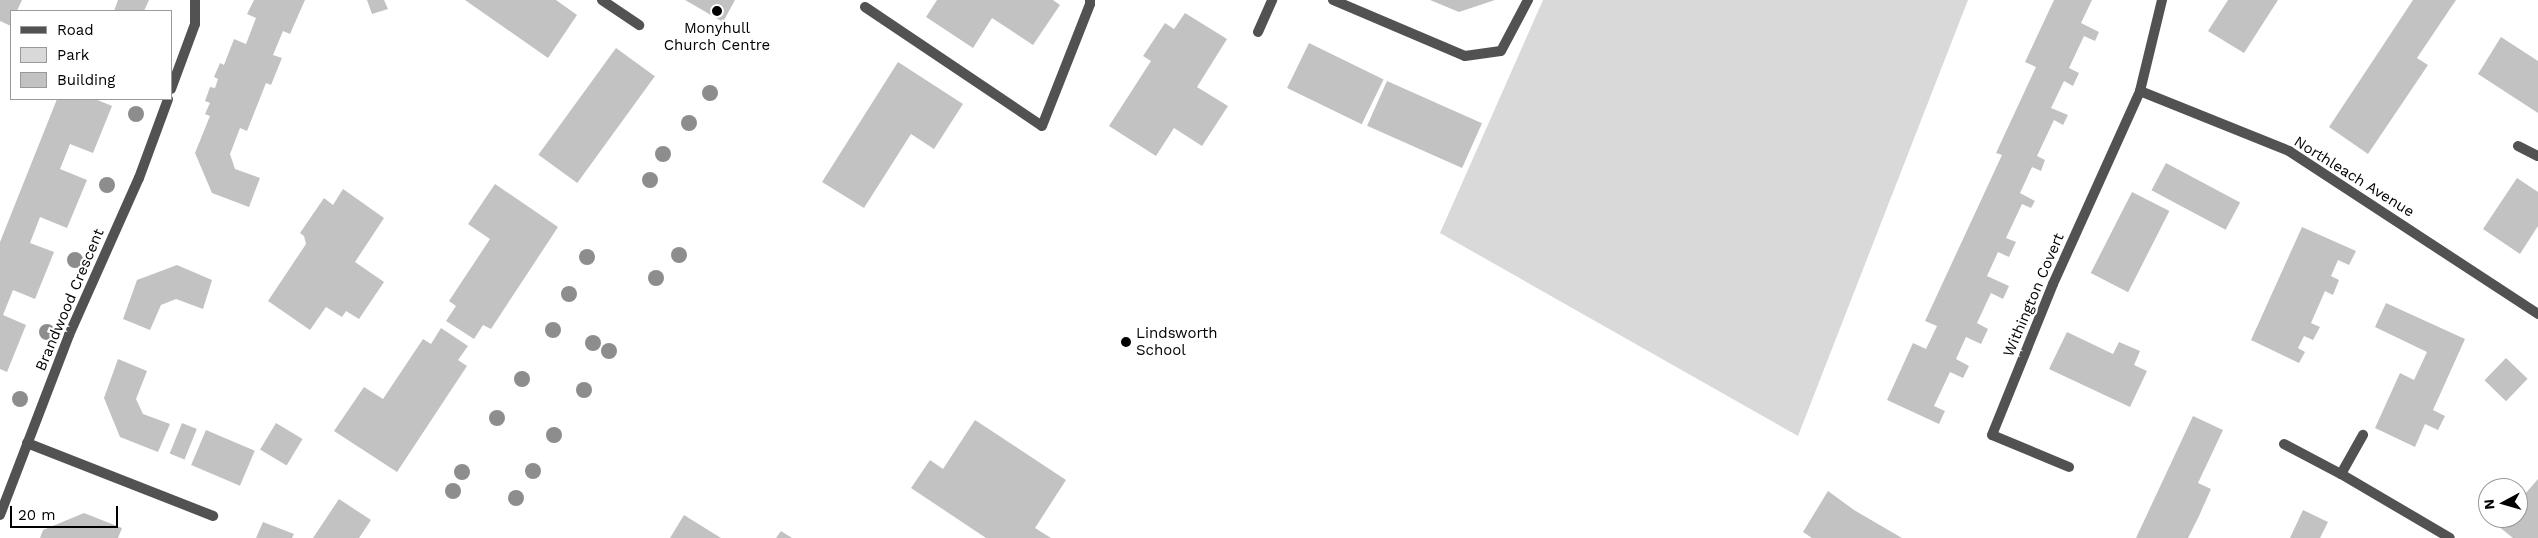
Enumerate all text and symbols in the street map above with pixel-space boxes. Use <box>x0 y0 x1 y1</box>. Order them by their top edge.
marker: Monyhull Church Centre <box>711 5 723 17</box>
legend <box>10 10 172 100</box>
place label: Monyhull Church Centre <box>664 19 770 54</box>
text: Road <box>57 21 94 39</box>
text: Park <box>57 46 89 64</box>
text: Building <box>57 71 115 89</box>
street label: Northleach Avenue <box>2290 133 2418 221</box>
street label: Brandwood Crescent <box>32 226 108 374</box>
street label: Withington Covert <box>2000 230 2068 360</box>
place label: Lindsworth School <box>1136 324 1218 359</box>
marker: Lindsworth School <box>1120 336 1132 348</box>
north arrow <box>2478 478 2528 528</box>
scale bar <box>12 496 120 528</box>
text: N <box>2481 498 2498 510</box>
text: 20 m <box>18 506 56 524</box>

